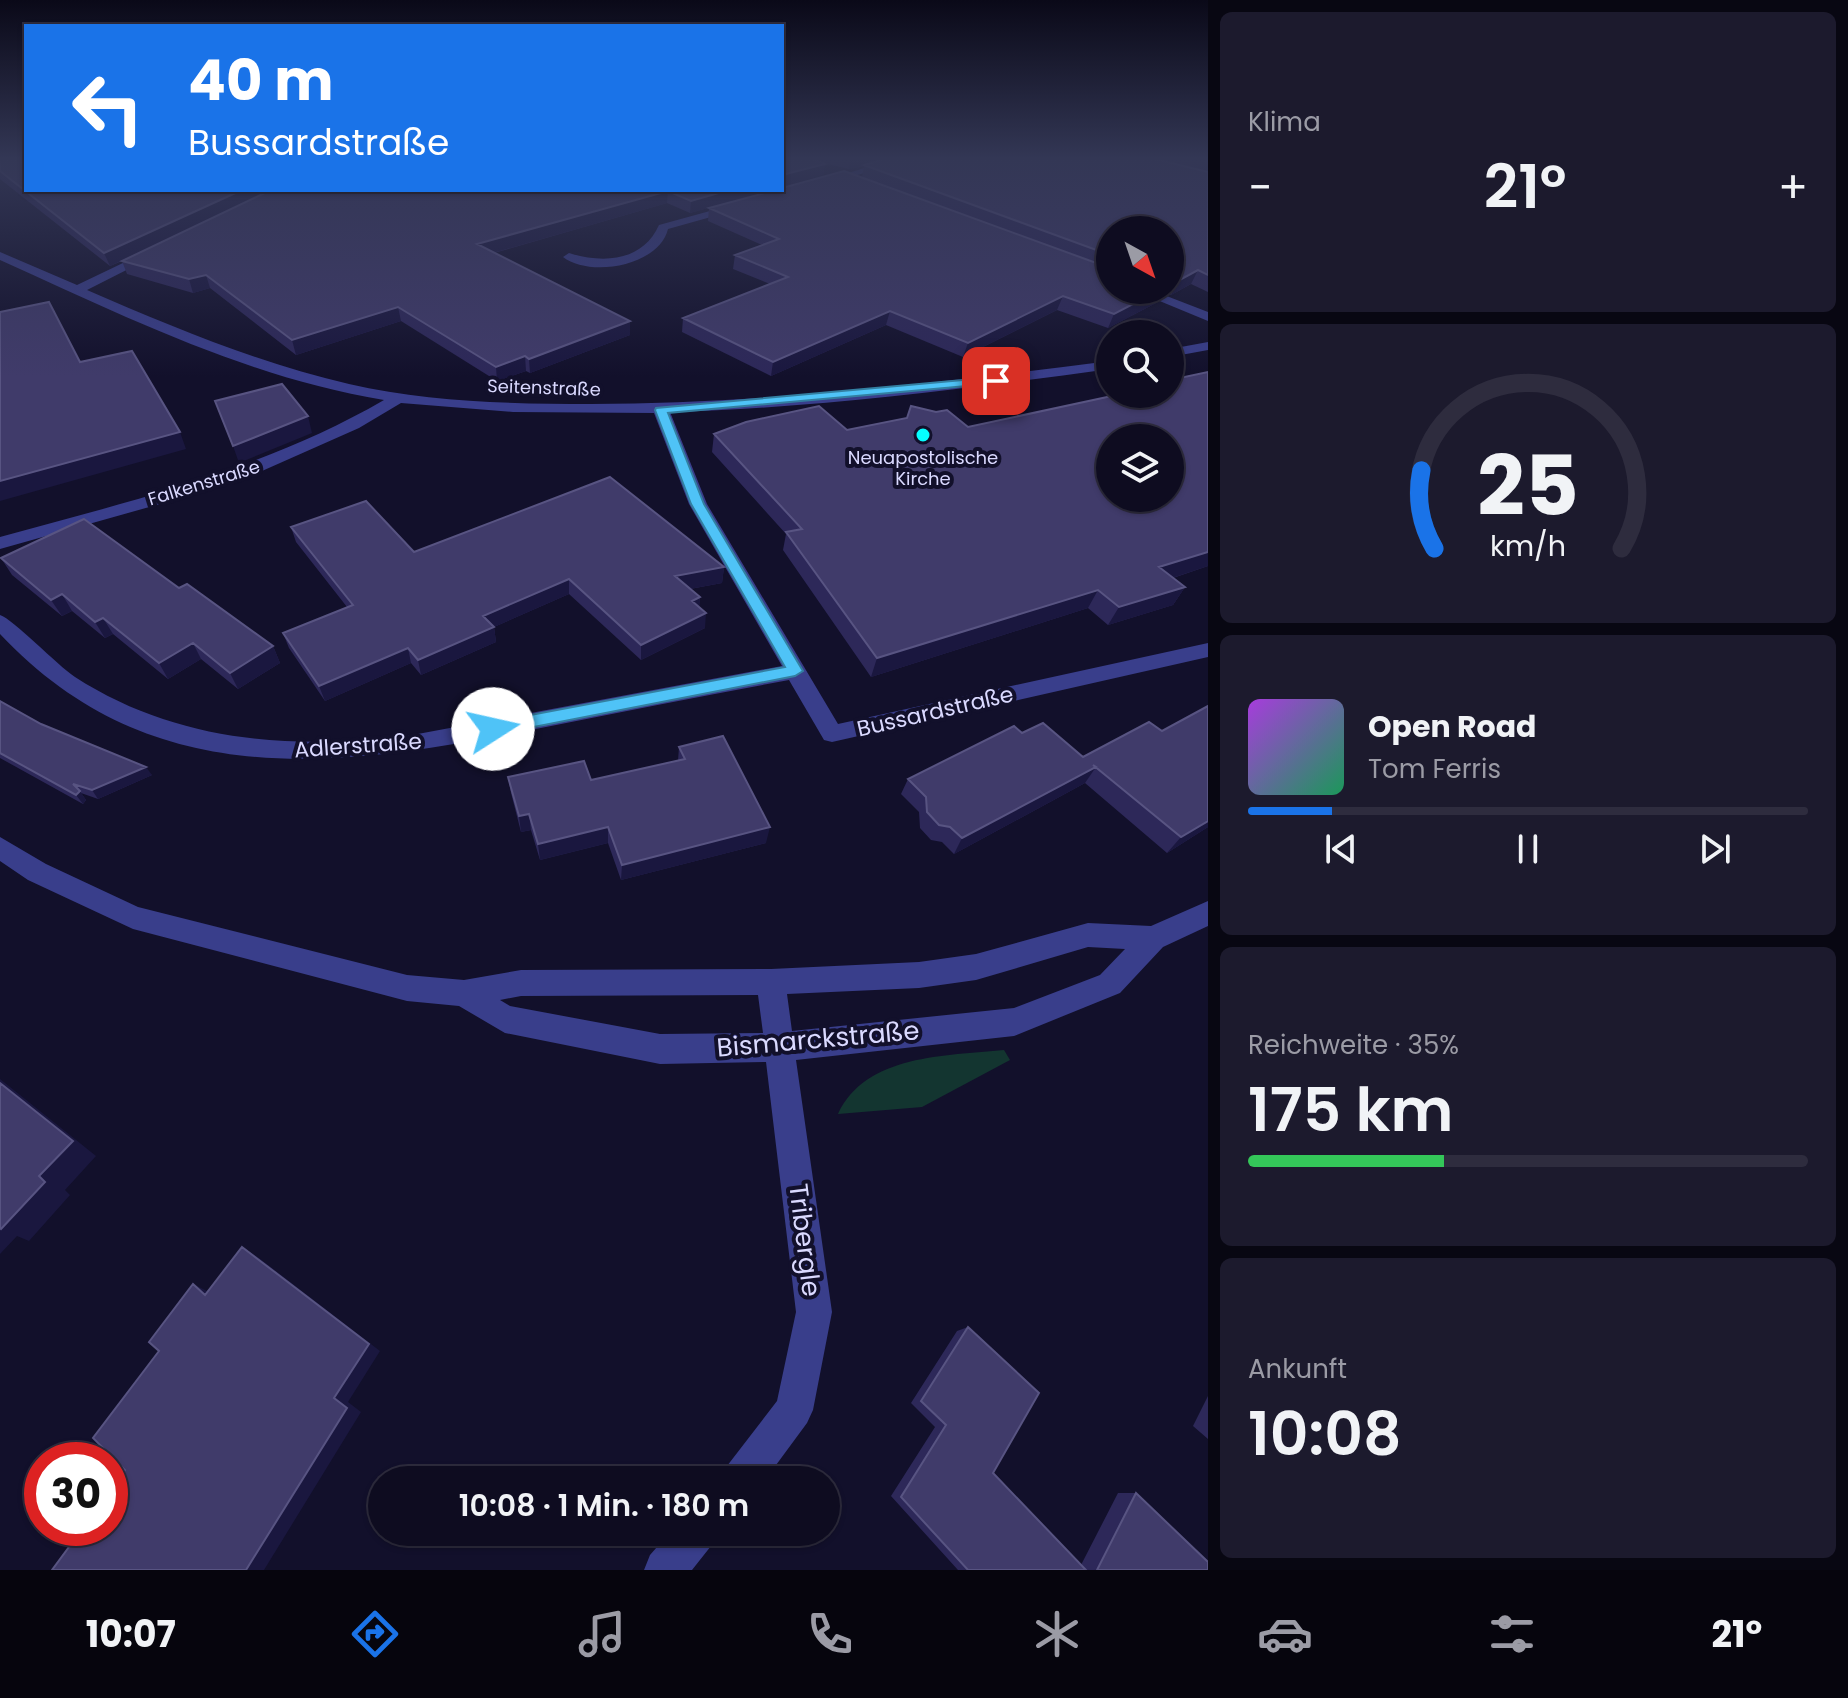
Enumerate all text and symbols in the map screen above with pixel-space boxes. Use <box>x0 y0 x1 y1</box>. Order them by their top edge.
text: 40 m <box>188 41 334 120</box>
icon: left <box>56 56 160 160</box>
text: Klima <box>1248 104 1321 140</box>
text: Bussardstraße <box>188 117 449 168</box>
text: 21° <box>1484 145 1567 229</box>
text: − <box>1248 157 1272 218</box>
text: + <box>1778 157 1808 218</box>
north arrow <box>1096 216 1184 304</box>
map controls <box>1096 216 1184 512</box>
button: search <box>1096 320 1184 408</box>
pin <box>962 347 1030 415</box>
icon: arrive <box>974 359 1018 403</box>
street label: Seitenstraße <box>487 373 601 402</box>
button: layers <box>1096 424 1184 512</box>
marker: Neuapostolische Kirche <box>914 426 932 444</box>
text: 25 <box>1477 428 1579 544</box>
place label: Neuapostolische Kirche <box>848 445 998 491</box>
street label: Falkenstraße <box>145 454 263 511</box>
text: km/h <box>1490 527 1566 567</box>
street label: Bussardstraße <box>854 678 1016 745</box>
position arrow <box>451 687 535 771</box>
text: Open Road <box>1368 705 1536 748</box>
street label: Adlerstraße <box>293 726 423 765</box>
text: Tom Ferris <box>1368 751 1501 787</box>
icon: previous <box>1319 827 1363 871</box>
icon: pause <box>1506 827 1550 871</box>
icon: next <box>1693 827 1737 871</box>
street label: Bismarckstraße <box>715 1012 921 1066</box>
text: Reichweite · 35% <box>1248 1027 1459 1063</box>
text: 175 km <box>1248 1068 1453 1152</box>
street label: Tribergle <box>780 1181 830 1299</box>
text: Ankunft <box>1248 1351 1347 1387</box>
text: 10:08 <box>1248 1392 1402 1476</box>
speed limit sign: 30 <box>24 1442 128 1546</box>
text: 10:08 · 1 Min. · 180 m <box>459 1484 749 1527</box>
icon: directions <box>347 1606 403 1662</box>
icon: music <box>574 1606 630 1662</box>
icon: phone <box>802 1606 858 1662</box>
icon: climate <box>1029 1606 1085 1662</box>
icon: car <box>1257 1606 1313 1662</box>
icon: filters <box>1484 1606 1540 1662</box>
text: 10:07 <box>86 1609 176 1660</box>
text: 21° <box>1712 1609 1762 1660</box>

